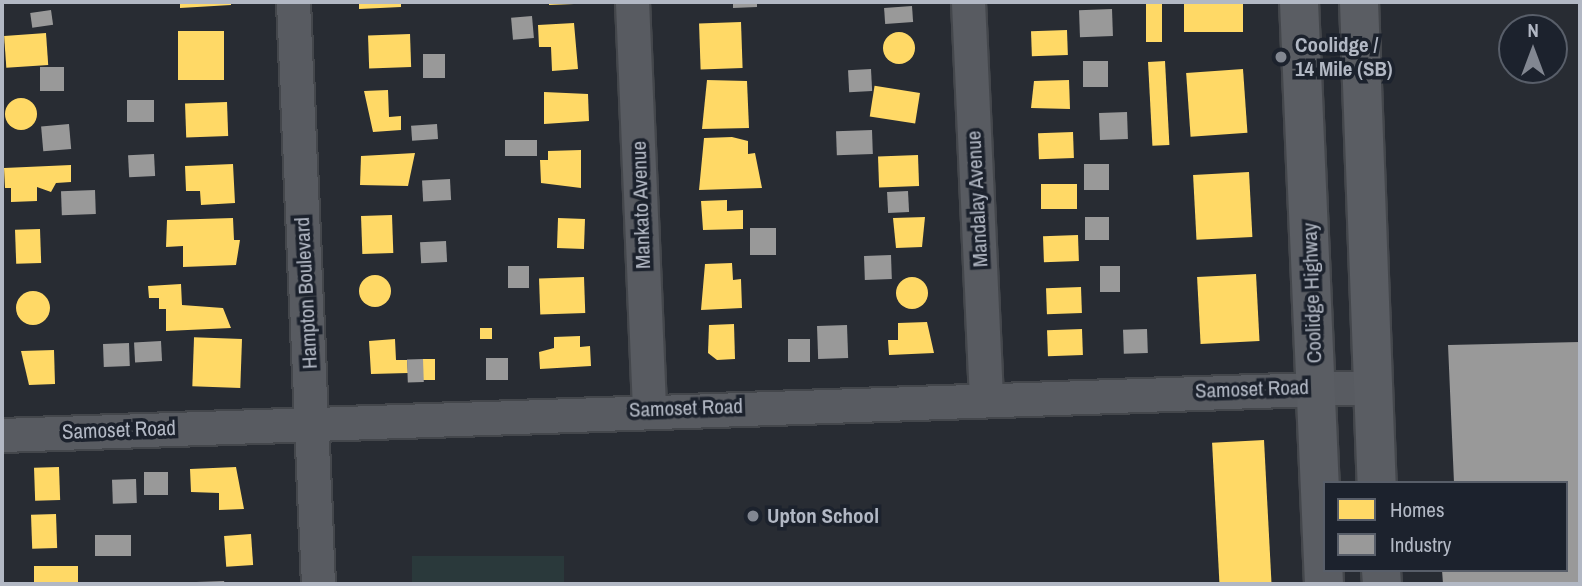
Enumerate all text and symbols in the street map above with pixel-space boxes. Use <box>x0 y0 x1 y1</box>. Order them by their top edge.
north arrow <box>1498 14 1568 84</box>
text: N <box>1527 17 1539 43</box>
place label: Coolidge / 14 Mile (SB) <box>1295 32 1393 82</box>
marker: Coolidge / 14 Mile (SB) <box>1273 49 1289 65</box>
street label: Mandalay Avenue <box>961 130 993 268</box>
street label: Mankato Avenue <box>626 140 656 270</box>
street label: Hampton Boulevard <box>289 216 323 370</box>
street label: Coolidge Highway <box>1297 222 1327 364</box>
street label: Samoset Road <box>1195 374 1309 404</box>
street label: Samoset Road <box>629 393 743 423</box>
street label: Samoset Road <box>62 415 176 445</box>
legend <box>1323 481 1568 572</box>
text: Homes <box>1390 495 1445 524</box>
place label: Upton School <box>767 503 879 529</box>
marker: Upton School <box>745 508 761 524</box>
text: Industry <box>1390 530 1451 559</box>

